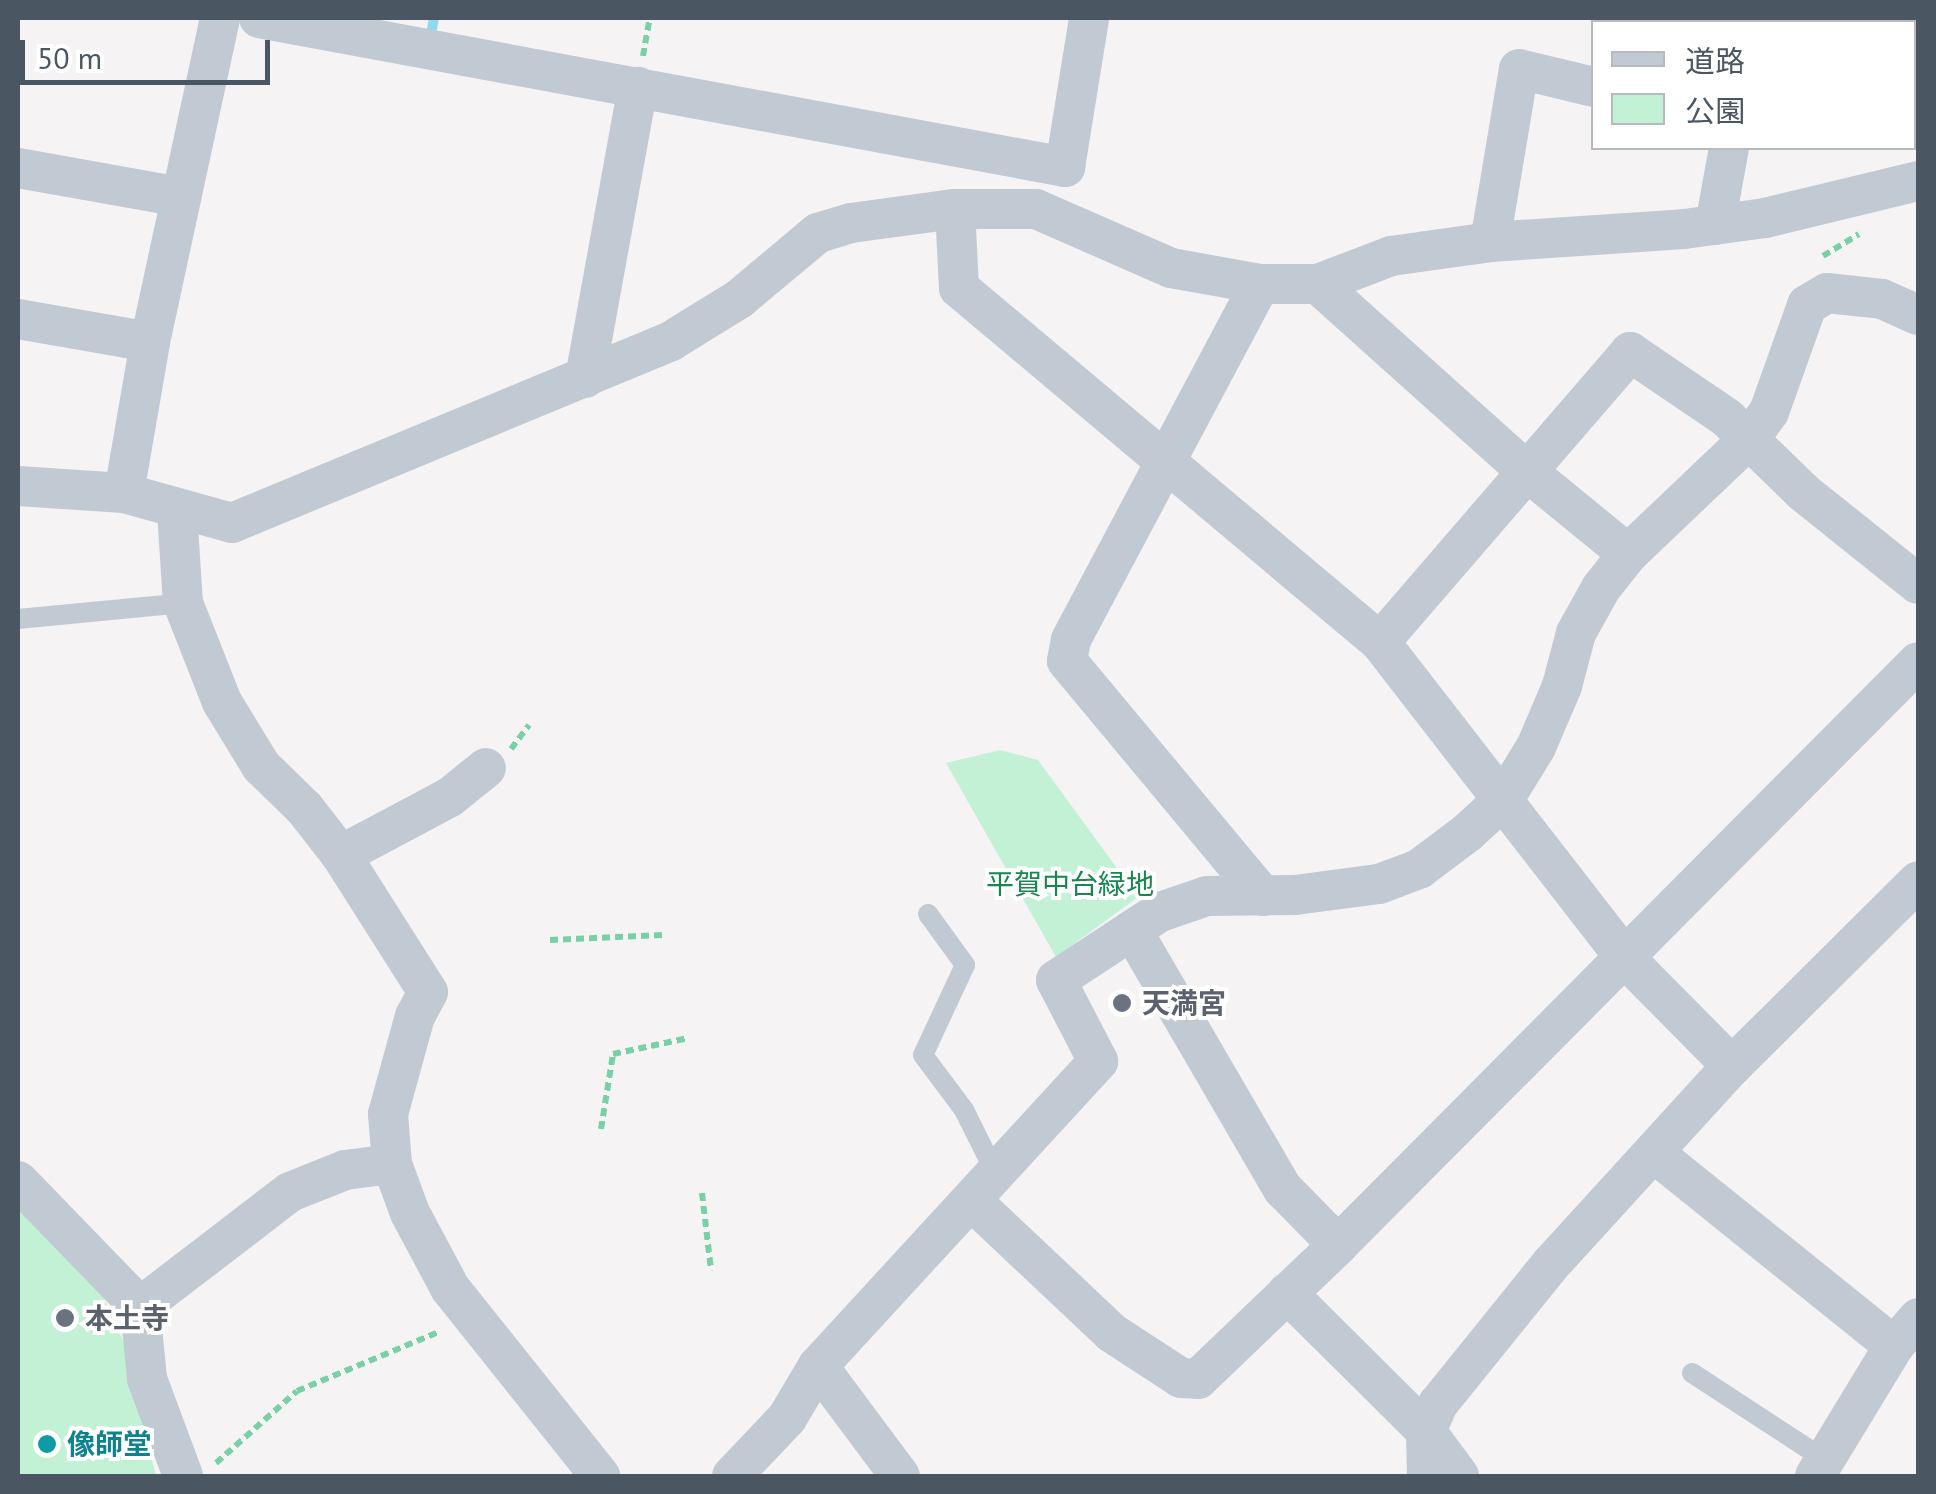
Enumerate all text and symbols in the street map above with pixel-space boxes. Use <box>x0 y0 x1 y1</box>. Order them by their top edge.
scale bar <box>25 20 275 82</box>
legend <box>1591 20 1916 150</box>
text: 50 m <box>37 38 102 77</box>
text: 道路 <box>1685 41 1745 80</box>
text: 公園 <box>1685 91 1745 130</box>
park label: 平賀中台緑地 <box>986 867 1154 901</box>
place label: 天満宮 <box>1142 986 1226 1020</box>
marker: 天満宮 <box>1111 992 1133 1014</box>
place label: 本土寺 <box>85 1301 169 1335</box>
marker: 本土寺 <box>54 1307 76 1329</box>
place label: 像師堂 <box>67 1427 151 1461</box>
marker: 像師堂 <box>36 1433 58 1455</box>

